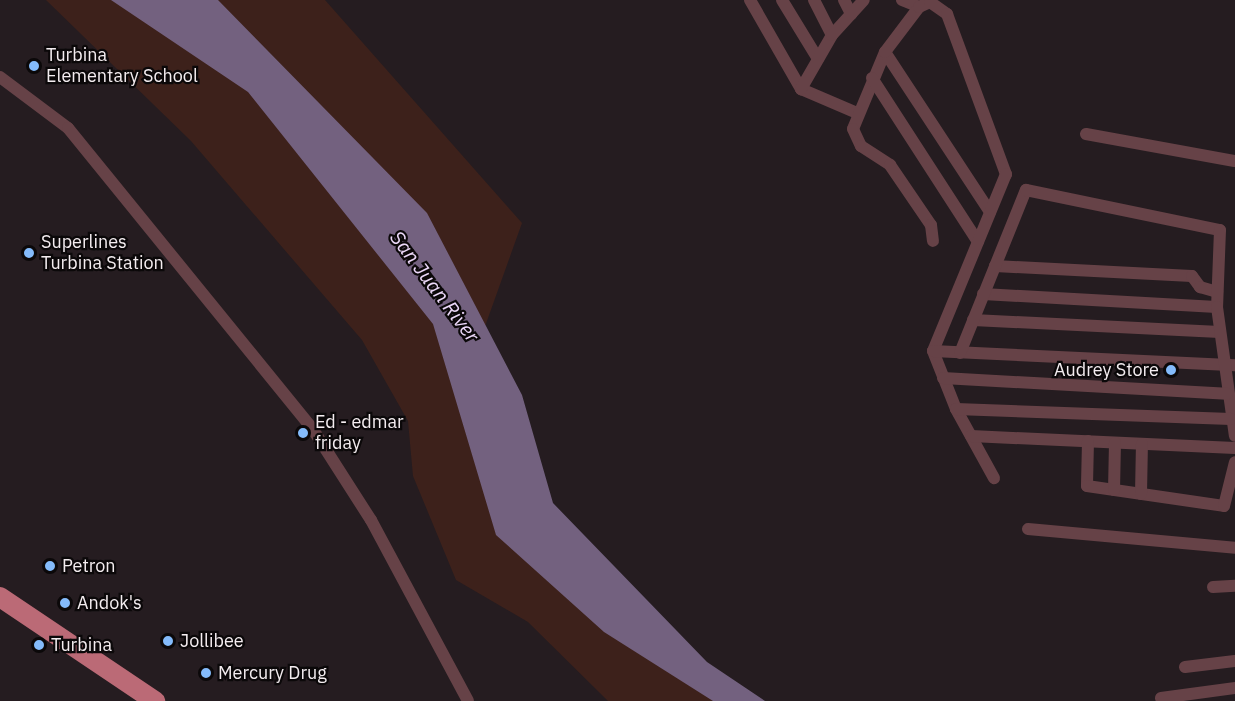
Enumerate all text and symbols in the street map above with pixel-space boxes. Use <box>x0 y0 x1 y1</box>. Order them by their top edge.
place label: Turbina Elementary School <box>46 45 198 88</box>
marker: Turbina Elementary School <box>27 59 41 73</box>
water label: San Juan River <box>385 226 485 346</box>
place label: Superlines Turbina Station <box>41 232 164 274</box>
marker: Superlines Turbina Station <box>22 246 36 260</box>
place label: Audrey Store <box>1054 359 1159 381</box>
marker: Audrey Store <box>1164 363 1178 377</box>
place label: Ed - edmar friday <box>315 412 404 454</box>
marker: Ed - edmar friday <box>296 426 310 440</box>
place label: Petron <box>62 555 116 577</box>
marker: Petron <box>43 559 57 573</box>
place label: Andok's <box>77 592 142 614</box>
marker: Andok's <box>58 596 72 610</box>
place label: Jollibee <box>180 630 244 652</box>
place label: Turbina <box>51 634 112 656</box>
marker: Jollibee <box>161 634 175 648</box>
marker: Turbina <box>32 638 46 652</box>
place label: Mercury Drug <box>218 662 327 684</box>
marker: Mercury Drug <box>199 666 213 680</box>

